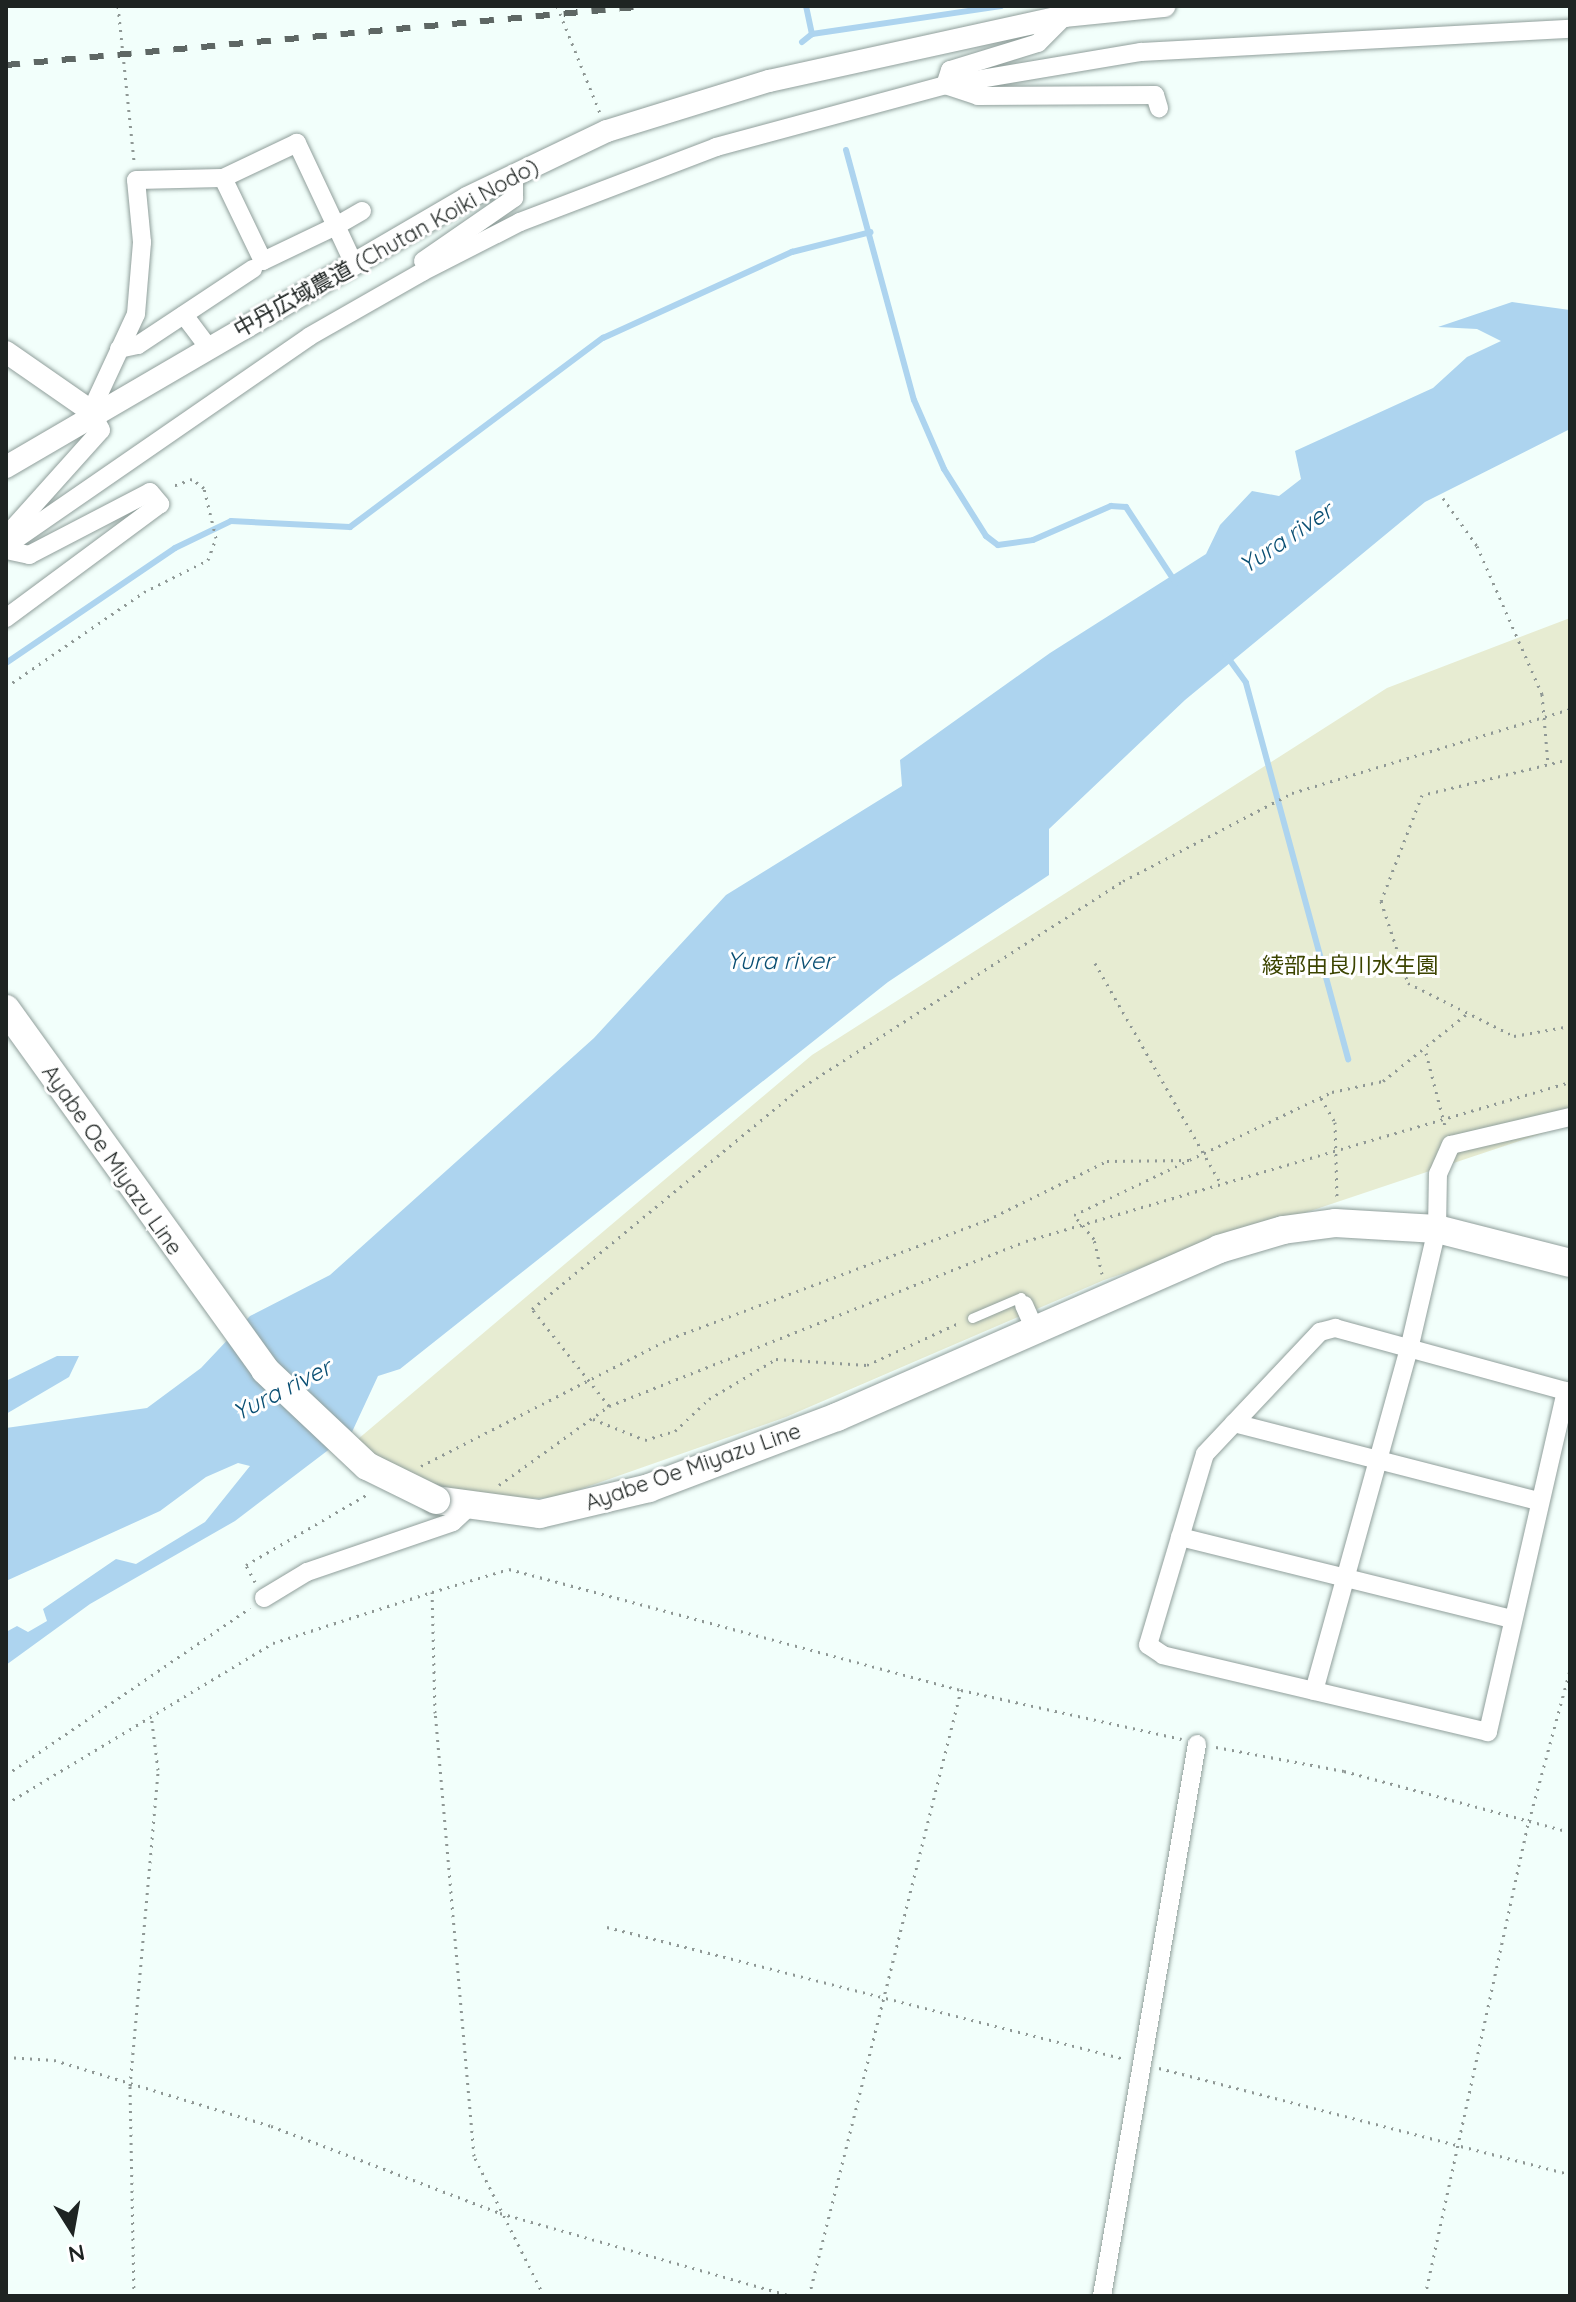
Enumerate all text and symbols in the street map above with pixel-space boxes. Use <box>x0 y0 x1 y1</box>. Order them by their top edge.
street label: 中丹広域農道 (Chutan Koiki Nodo) <box>229 153 543 343</box>
water label: Yura river <box>1234 496 1338 580</box>
water label: Yura river <box>727 947 833 975</box>
park label: 綾部由良川水生園 <box>1262 953 1438 979</box>
street label: Ayabe Oe Miyazu Line <box>36 1060 188 1260</box>
water label: Yura river <box>228 1353 336 1427</box>
street label: Ayabe Oe Miyazu Line <box>582 1418 804 1516</box>
north arrow <box>32 2190 112 2270</box>
text: N <box>66 2238 87 2269</box>

